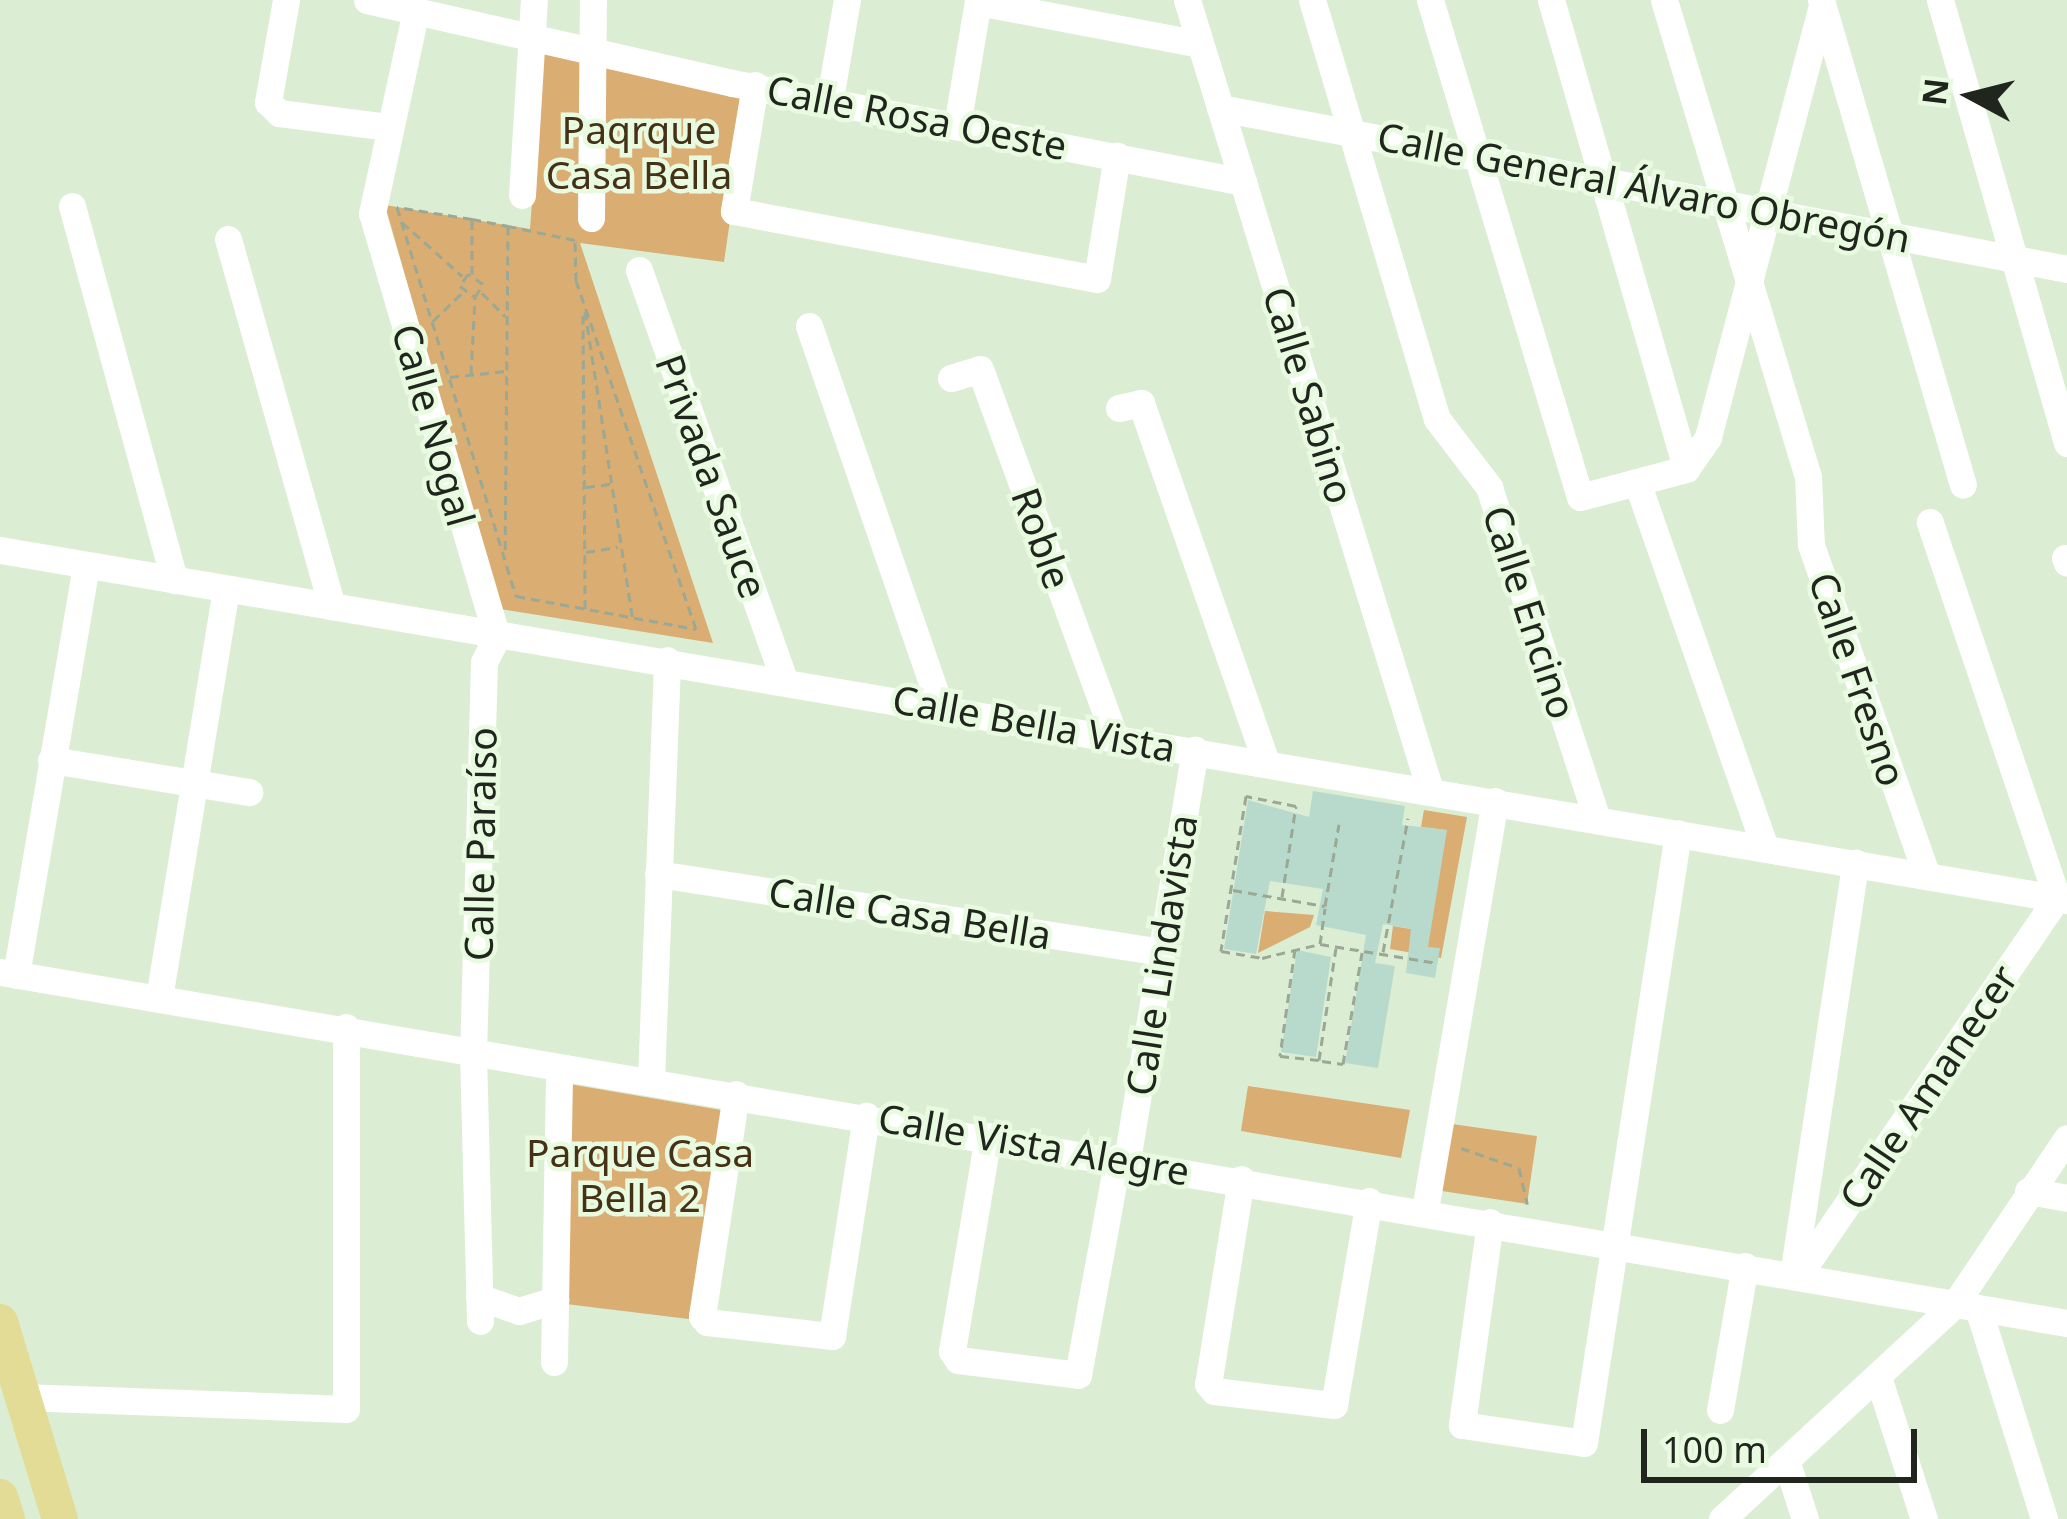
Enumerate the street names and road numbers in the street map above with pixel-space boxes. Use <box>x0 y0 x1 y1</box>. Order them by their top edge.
street label: Calle Rosa Oeste <box>763 65 1071 169</box>
street label: Calle General Álvaro Obregón <box>1374 112 1914 262</box>
street label: Calle Sabino <box>1254 281 1364 509</box>
street label: Calle Nogal <box>383 319 485 531</box>
street label: Privada Sauce <box>646 348 778 604</box>
street label: Roble <box>1002 481 1082 595</box>
street label: Calle Encino <box>1474 500 1586 724</box>
street label: Calle Fresno <box>1800 566 1916 792</box>
street label: Calle Bella Vista <box>889 675 1179 771</box>
street label: Calle Paraíso <box>455 727 505 961</box>
street label: Calle Lindavista <box>1116 811 1206 1099</box>
street label: Calle Casa Bella <box>765 868 1055 958</box>
street label: Calle Amanecer <box>1829 956 2027 1218</box>
street label: Calle Vista Alegre <box>875 1094 1193 1194</box>

